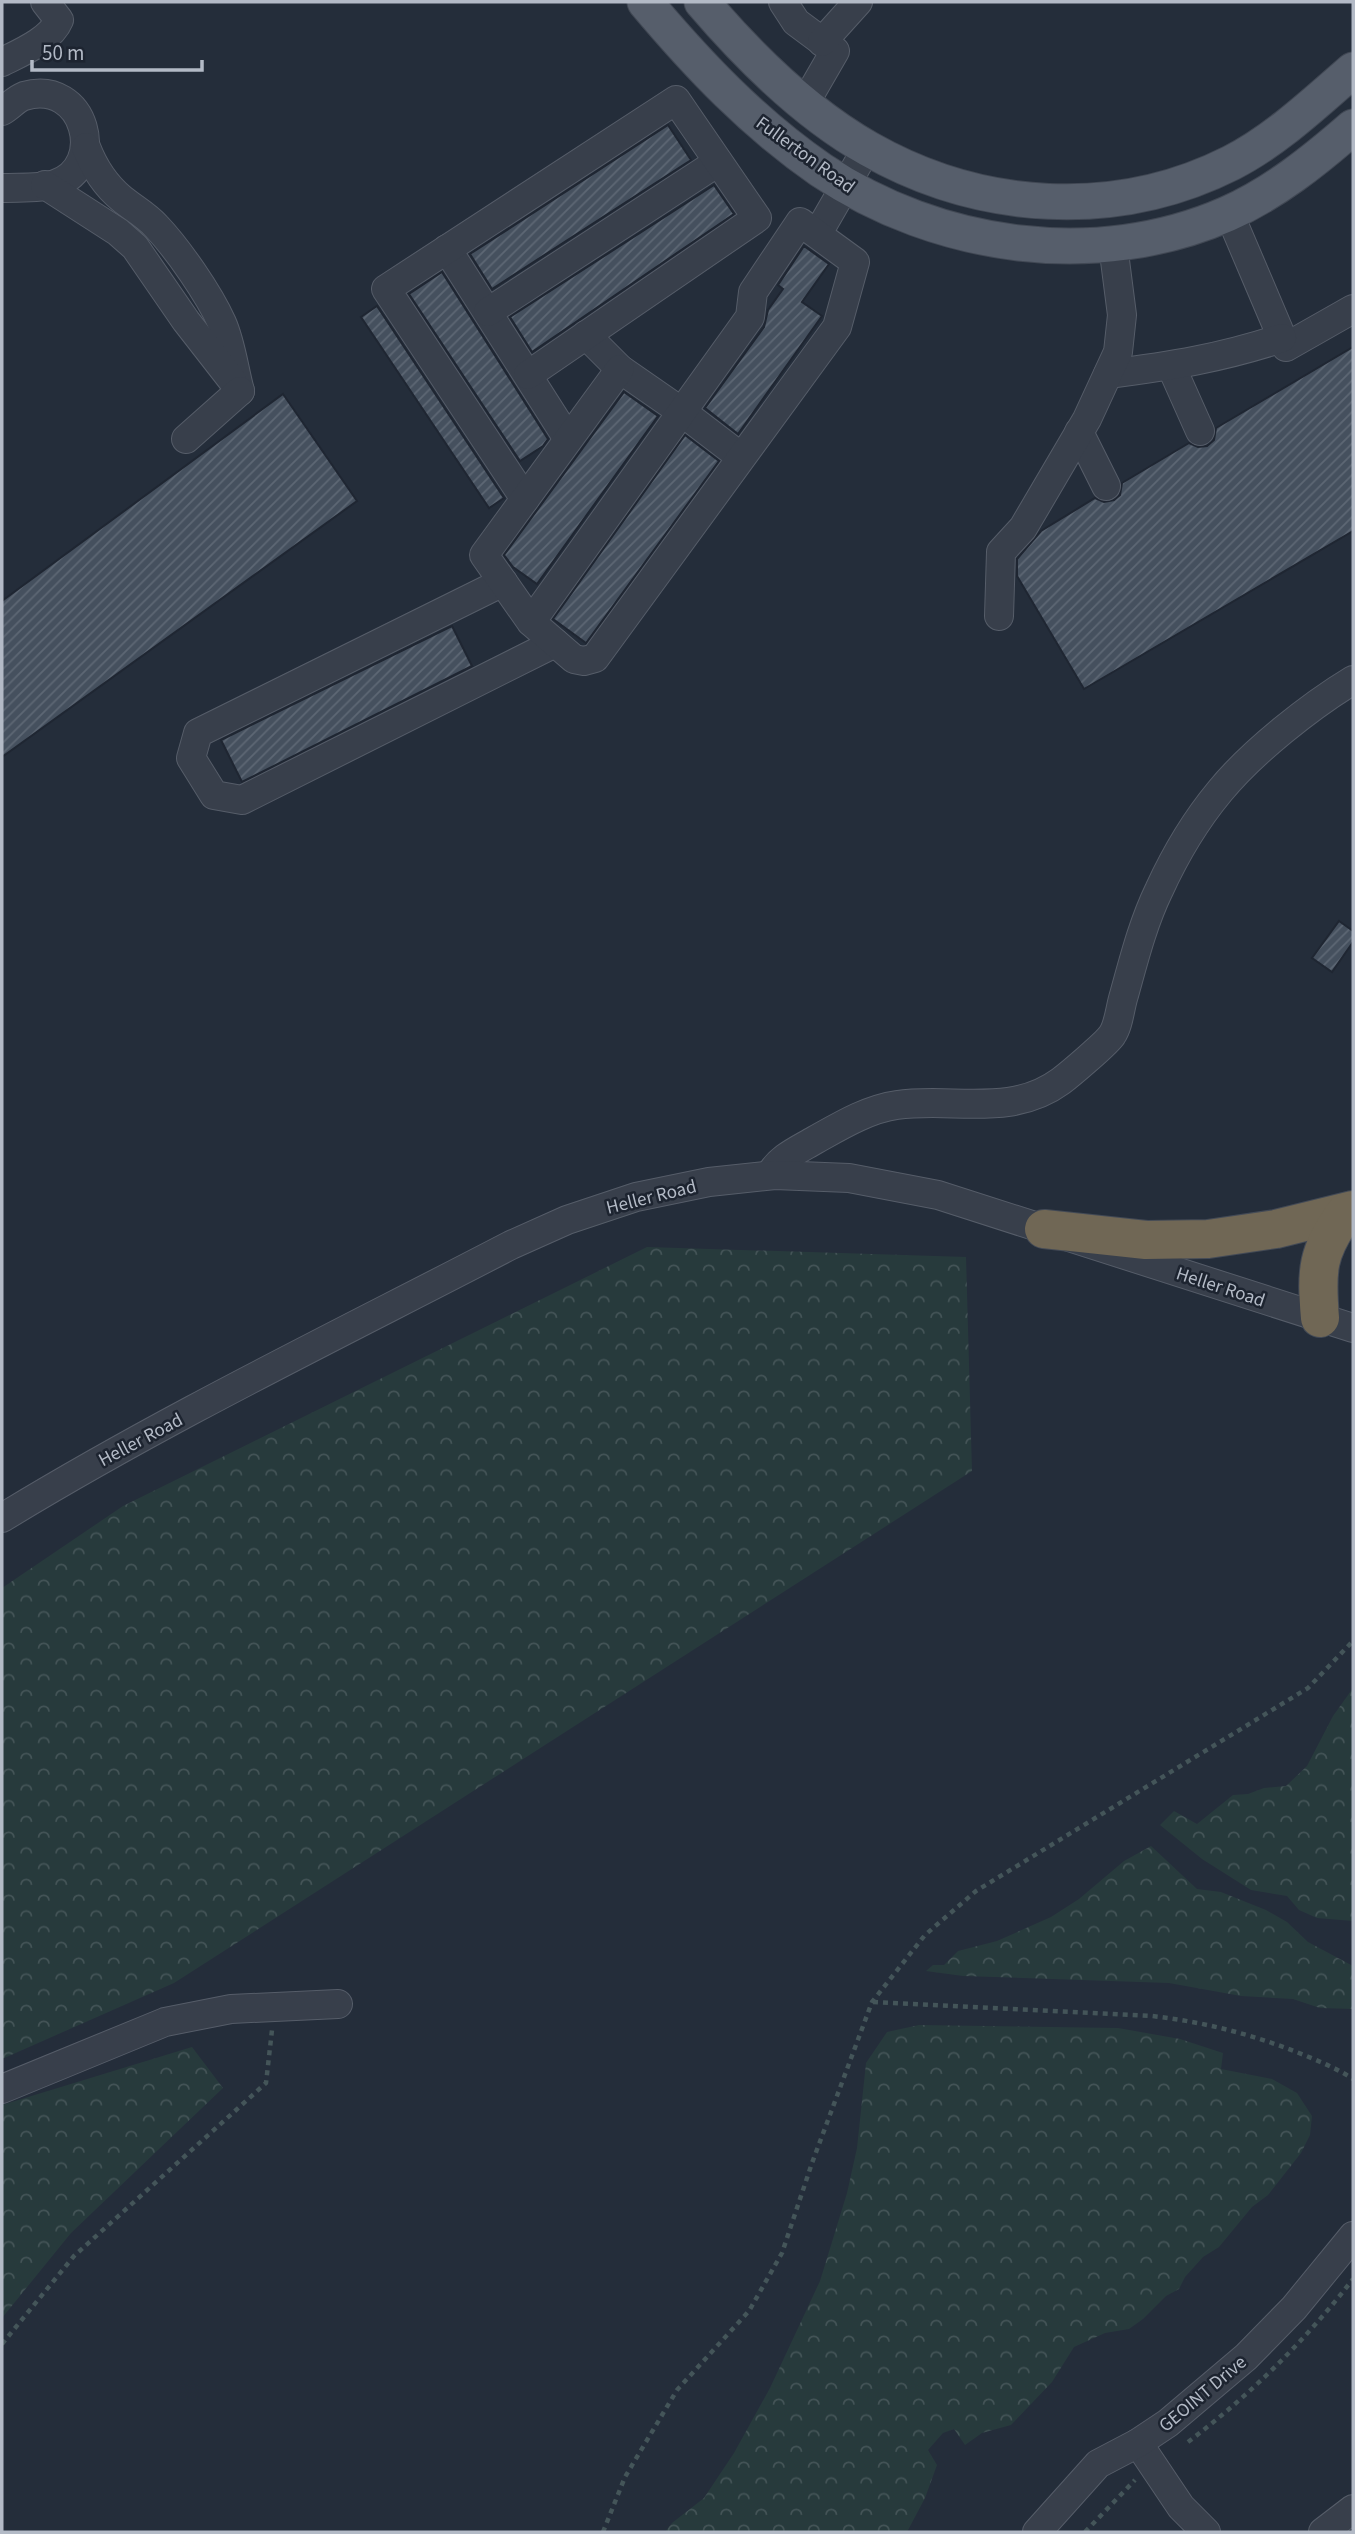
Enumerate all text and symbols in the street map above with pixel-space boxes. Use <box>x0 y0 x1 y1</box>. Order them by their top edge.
scale bar <box>32 28 201 72</box>
text: 50 m <box>42 38 84 68</box>
street label: Fullerton Road <box>750 110 860 200</box>
street label: Heller Road <box>603 1173 699 1222</box>
street label: Heller Road <box>1173 1260 1269 1314</box>
street label: Heller Road <box>94 1407 188 1474</box>
street label: GEOINT Drive <box>1153 2349 1253 2439</box>

